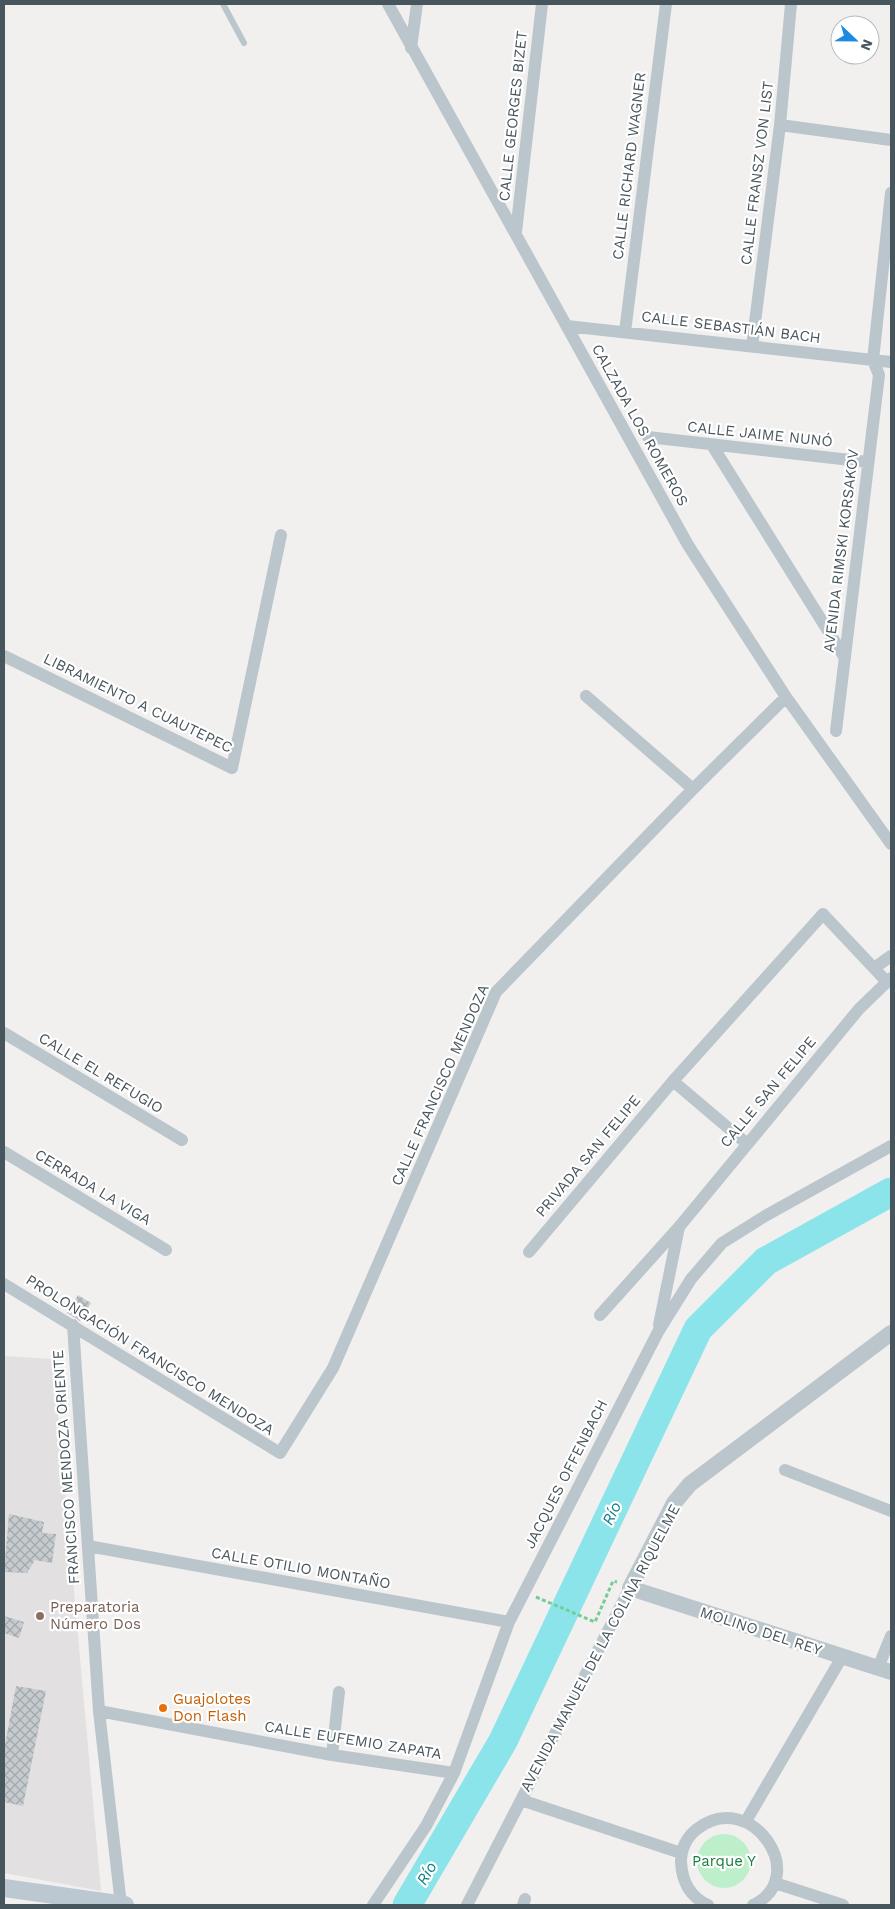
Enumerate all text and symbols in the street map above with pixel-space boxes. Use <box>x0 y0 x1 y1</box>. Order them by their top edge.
north arrow <box>830 15 880 65</box>
street label: CALLE GEORGES BIZET <box>495 30 531 202</box>
text: N <box>858 37 876 53</box>
street label: CALLE RICHARD WAGNER <box>609 71 649 261</box>
street label: CALLE FRANSZ VON LIST <box>737 80 777 266</box>
street label: CALLE SEBASTIÁN BACH <box>640 307 822 347</box>
street label: CALZADA LOS ROMEROS <box>588 341 692 509</box>
street label: CALLE JAIME NUNÓ <box>686 416 834 451</box>
street label: AVENIDA RIMSKI KORSAKOV <box>820 448 862 654</box>
street label: LIBRAMIENTO A CUAUTEPEC <box>41 649 235 757</box>
street label: CALLE FRANCISCO MENDOZA <box>387 981 493 1188</box>
street label: CALLE EL REFUGIO <box>36 1029 166 1117</box>
street label: CALLE SAN FELIPE <box>716 1033 820 1151</box>
street label: PRIVADA SAN FELIPE <box>532 1091 644 1221</box>
street label: CERRADA LA VIGA <box>32 1145 154 1229</box>
street label: PROLONGACIÓN FRANCISCO MENDOZA <box>23 1270 278 1439</box>
street label: FRANCISCO MENDOZA ORIENTE <box>49 1349 83 1585</box>
street label: JACQUES OFFENBACH <box>521 1397 611 1551</box>
water label: Río <box>598 1498 625 1528</box>
street label: AVENIDA MANUEL DE LA COLINA RIQUELME <box>516 1501 684 1795</box>
street label: CALLE OTILIO MONTAÑO <box>210 1543 392 1593</box>
place label: Preparatoria Número Dos <box>50 1598 141 1633</box>
street label: MOLINO DEL REY <box>698 1603 825 1659</box>
marker: Preparatoria Número Dos <box>34 1610 46 1622</box>
place label: Guajolotes Don Flash <box>173 1690 251 1725</box>
marker: Guajolotes Don Flash <box>157 1702 169 1714</box>
street label: CALLE EUFEMIO ZAPATA <box>263 1717 443 1763</box>
park label: Parque Y <box>692 1852 756 1870</box>
water label: Río <box>412 1858 441 1888</box>

